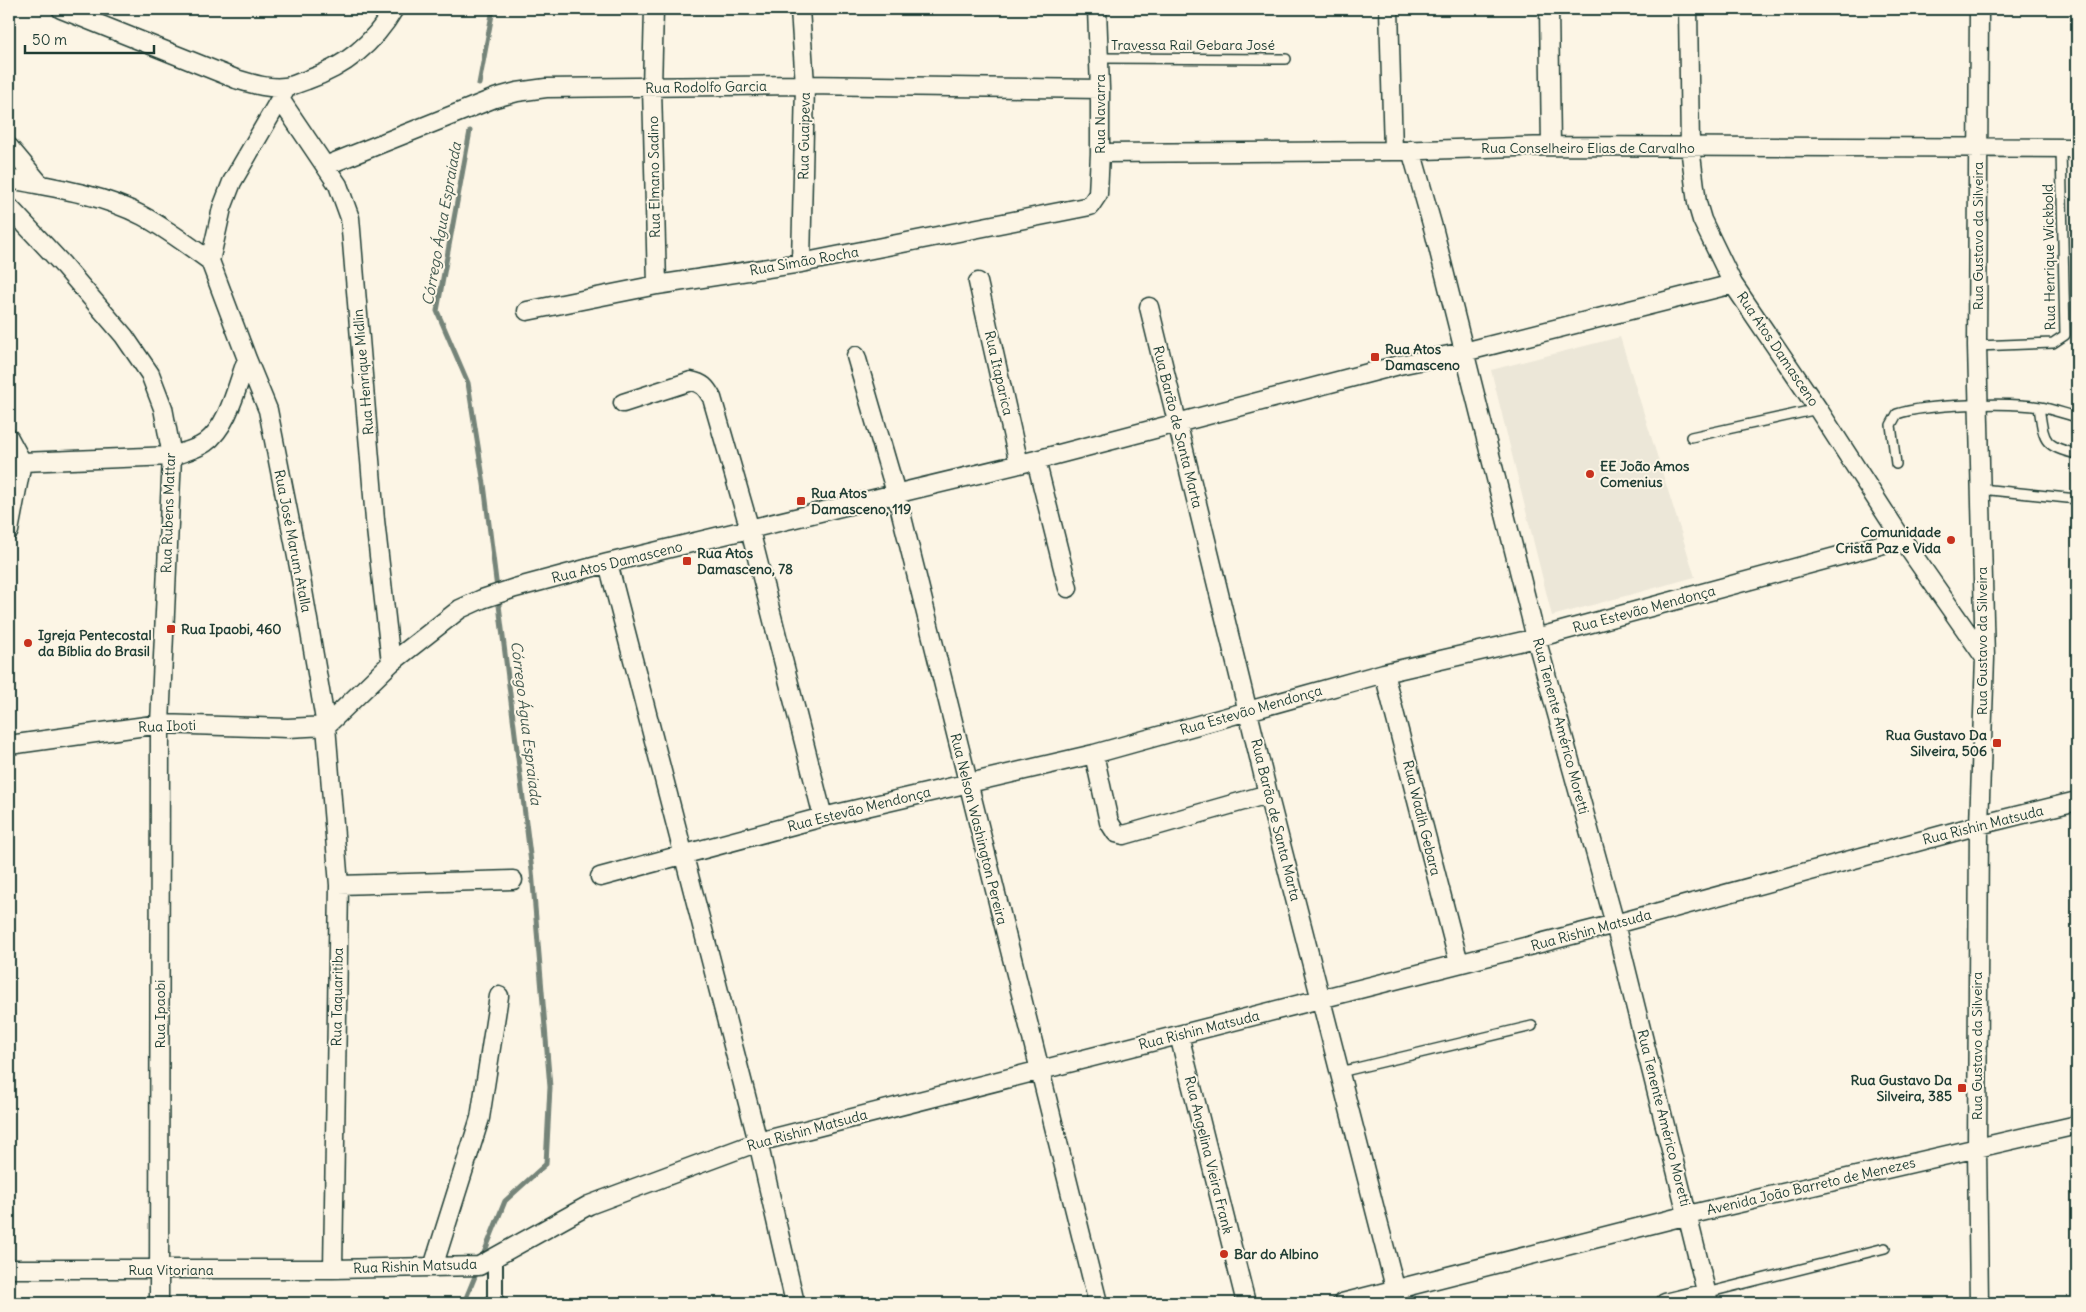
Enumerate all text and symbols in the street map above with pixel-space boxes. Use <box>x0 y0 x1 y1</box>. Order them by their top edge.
scale bar <box>25 22 154 54</box>
text: 50 m <box>32 30 67 49</box>
street label: Travessa Rail Gebara José <box>1111 36 1275 54</box>
street label: Rua Navarra <box>1091 74 1109 154</box>
street label: Rua Rodolfo Garcia <box>645 77 767 97</box>
street label: Rua Guaipeva <box>794 92 814 180</box>
street label: Rua Elmano Sadino <box>644 116 664 238</box>
street label: Rua Conselheiro Elias de Carvalho <box>1481 139 1695 157</box>
water label: Córrego Água Espraiada <box>418 140 465 307</box>
street label: Rua Gustavo da Silveira <box>1969 162 1987 310</box>
street label: Rua Henrique Wickbold <box>2039 184 2059 330</box>
street label: Rua Simão Rocha <box>748 243 860 279</box>
street label: Rua Atos Damasceno <box>1733 288 1823 410</box>
street label: Rua Henrique Midlin <box>349 308 377 436</box>
street label: Rua Itaparica <box>980 329 1018 417</box>
place label: Rua Atos Damasceno <box>1385 340 1460 374</box>
street label: Rua Barão de Santa Marta <box>1149 344 1207 510</box>
marker: Rua Atos Damasceno <box>1369 351 1381 363</box>
street label: Rua Rubens Mattar <box>157 452 179 574</box>
place label: EE João Amos Comenius <box>1600 457 1690 491</box>
street label: Rua José Marum Atalla <box>270 468 316 614</box>
marker: EE João Amos Comenius <box>1584 468 1596 480</box>
place label: Rua Atos Damasceno, 119 <box>811 484 911 518</box>
marker: Rua Atos Damasceno, 119 <box>795 495 807 507</box>
place label: Comunidade Cristã Paz e Vida <box>1836 523 1941 557</box>
marker: Comunidade Cristã Paz e Vida <box>1945 534 1957 546</box>
street label: Rua Atos Damasceno <box>550 537 684 587</box>
place label: Rua Atos Damasceno, 78 <box>697 544 793 578</box>
marker: Rua Atos Damasceno, 78 <box>681 555 693 567</box>
street label: Rua Gustavo da Silveira <box>1973 567 1991 715</box>
street label: Rua Estevão Mendonça <box>1571 581 1717 637</box>
place label: Rua Ipaobi, 460 <box>181 620 282 638</box>
marker: Rua Ipaobi, 460 <box>165 623 177 635</box>
place label: Igreja Pentecostal da Bíblia do Brasil <box>38 626 152 660</box>
street label: Rua Tenente Américo Moretti <box>1529 636 1593 816</box>
marker: Igreja Pentecostal da Bíblia do Brasil <box>22 637 34 649</box>
water label: Córrego Água Espraiada <box>507 640 546 808</box>
street label: Rua Estevão Mendonça <box>1178 681 1324 739</box>
street label: Rua Iboti <box>138 716 196 736</box>
place label: Rua Gustavo Da Silveira, 506 <box>1885 726 1987 760</box>
street label: Rua Nelson Washington Pereira <box>946 731 1012 927</box>
street label: Rua Barão de Santa Marta <box>1247 737 1305 903</box>
marker: Rua Gustavo Da Silveira, 506 <box>1991 737 2003 749</box>
street label: Rua Wadih Gebara <box>1399 758 1445 878</box>
street label: Rua Estevão Mendonça <box>786 782 932 836</box>
street label: Rua Rishin Matsuda <box>1921 801 2045 849</box>
street label: Rua Rishin Matsuda <box>1529 905 1653 955</box>
street label: Rua Taquaritiba <box>327 947 347 1047</box>
street label: Rua Gustavo da Silveira <box>1968 972 1986 1120</box>
street label: Rua Ipaobi <box>151 980 169 1048</box>
street label: Rua Rishin Matsuda <box>1137 1006 1261 1054</box>
street label: Rua Tenente Américo Moretti <box>1633 1028 1695 1208</box>
place label: Rua Gustavo Da Silveira, 385 <box>1850 1071 1952 1105</box>
street label: Rua Angelina Vieira Frank <box>1181 1074 1237 1236</box>
marker: Rua Gustavo Da Silveira, 385 <box>1956 1082 1968 1094</box>
street label: Rua Rishin Matsuda <box>745 1105 869 1155</box>
street label: Avenida João Barreto de Menezes <box>1705 1153 1917 1219</box>
place label: Bar do Albino <box>1234 1245 1319 1263</box>
marker: Bar do Albino <box>1218 1248 1230 1260</box>
street label: Rua Rishin Matsuda <box>353 1255 477 1277</box>
street label: Rua Vitoriana <box>128 1261 214 1279</box>

